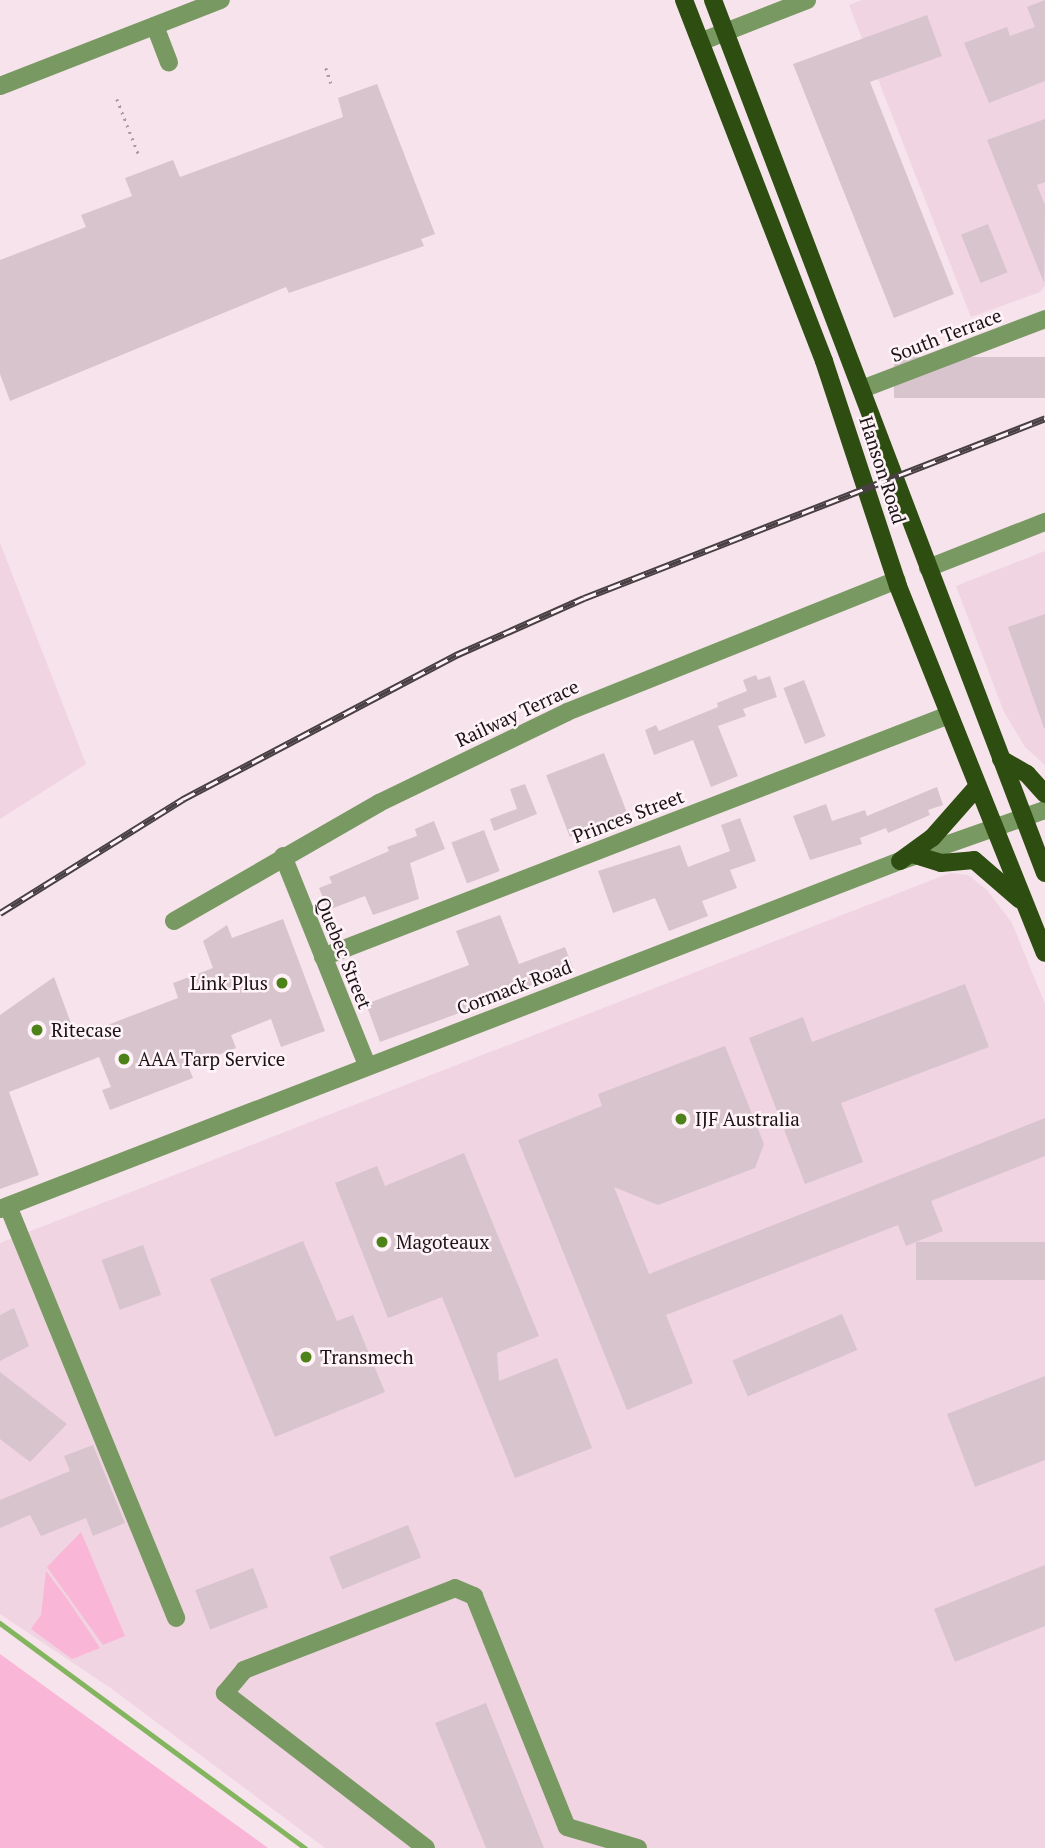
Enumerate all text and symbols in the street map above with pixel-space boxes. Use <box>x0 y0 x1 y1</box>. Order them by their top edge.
street label: South Terrace <box>887 303 1005 367</box>
street label: Hanson Road <box>855 413 911 527</box>
street label: Railway Terrace <box>452 675 582 751</box>
street label: Princes Street <box>569 784 687 848</box>
street label: Quebec Street <box>311 894 377 1012</box>
street label: Cormack Road <box>453 955 575 1019</box>
place label: Link Plus <box>190 972 268 994</box>
marker: Link Plus <box>274 975 290 991</box>
place label: Ritecase <box>51 1019 122 1041</box>
marker: Ritecase <box>29 1022 45 1038</box>
place label: AAA Tarp Service <box>138 1048 286 1070</box>
marker: AAA Tarp Service <box>116 1051 132 1067</box>
place label: IJF Australia <box>695 1108 800 1130</box>
marker: IJF Australia <box>673 1111 689 1127</box>
place label: Magoteaux <box>396 1231 489 1253</box>
marker: Magoteaux <box>374 1234 390 1250</box>
place label: Transmech <box>320 1346 414 1368</box>
marker: Transmech <box>298 1349 314 1365</box>

